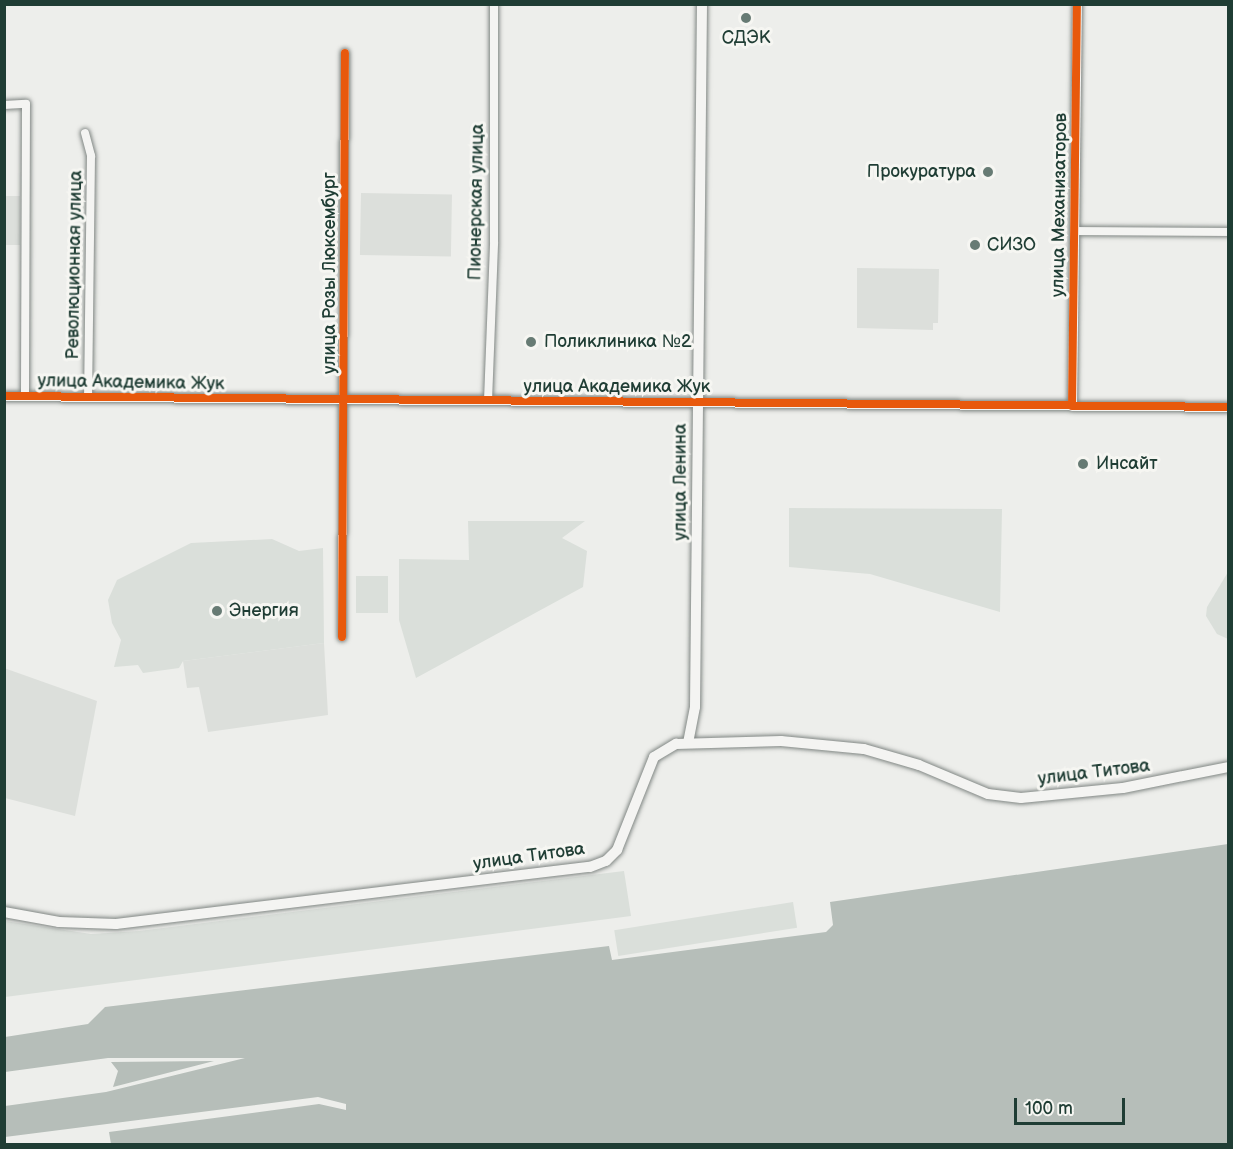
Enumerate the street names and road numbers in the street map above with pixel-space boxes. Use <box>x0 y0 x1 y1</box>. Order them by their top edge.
street label: улица Механизаторов <box>1048 113 1072 297</box>
street label: Пионерская улица <box>465 123 489 281</box>
street label: Революционная улица <box>63 170 87 360</box>
street label: улица Розы Люксембург <box>319 172 341 374</box>
street label: улица Академика Жук <box>37 371 225 395</box>
street label: улица Академика Жук <box>524 376 710 398</box>
street label: улица Ленина <box>670 423 692 541</box>
street label: улица Титова <box>1037 755 1151 791</box>
street label: улица Титова <box>472 838 586 876</box>

